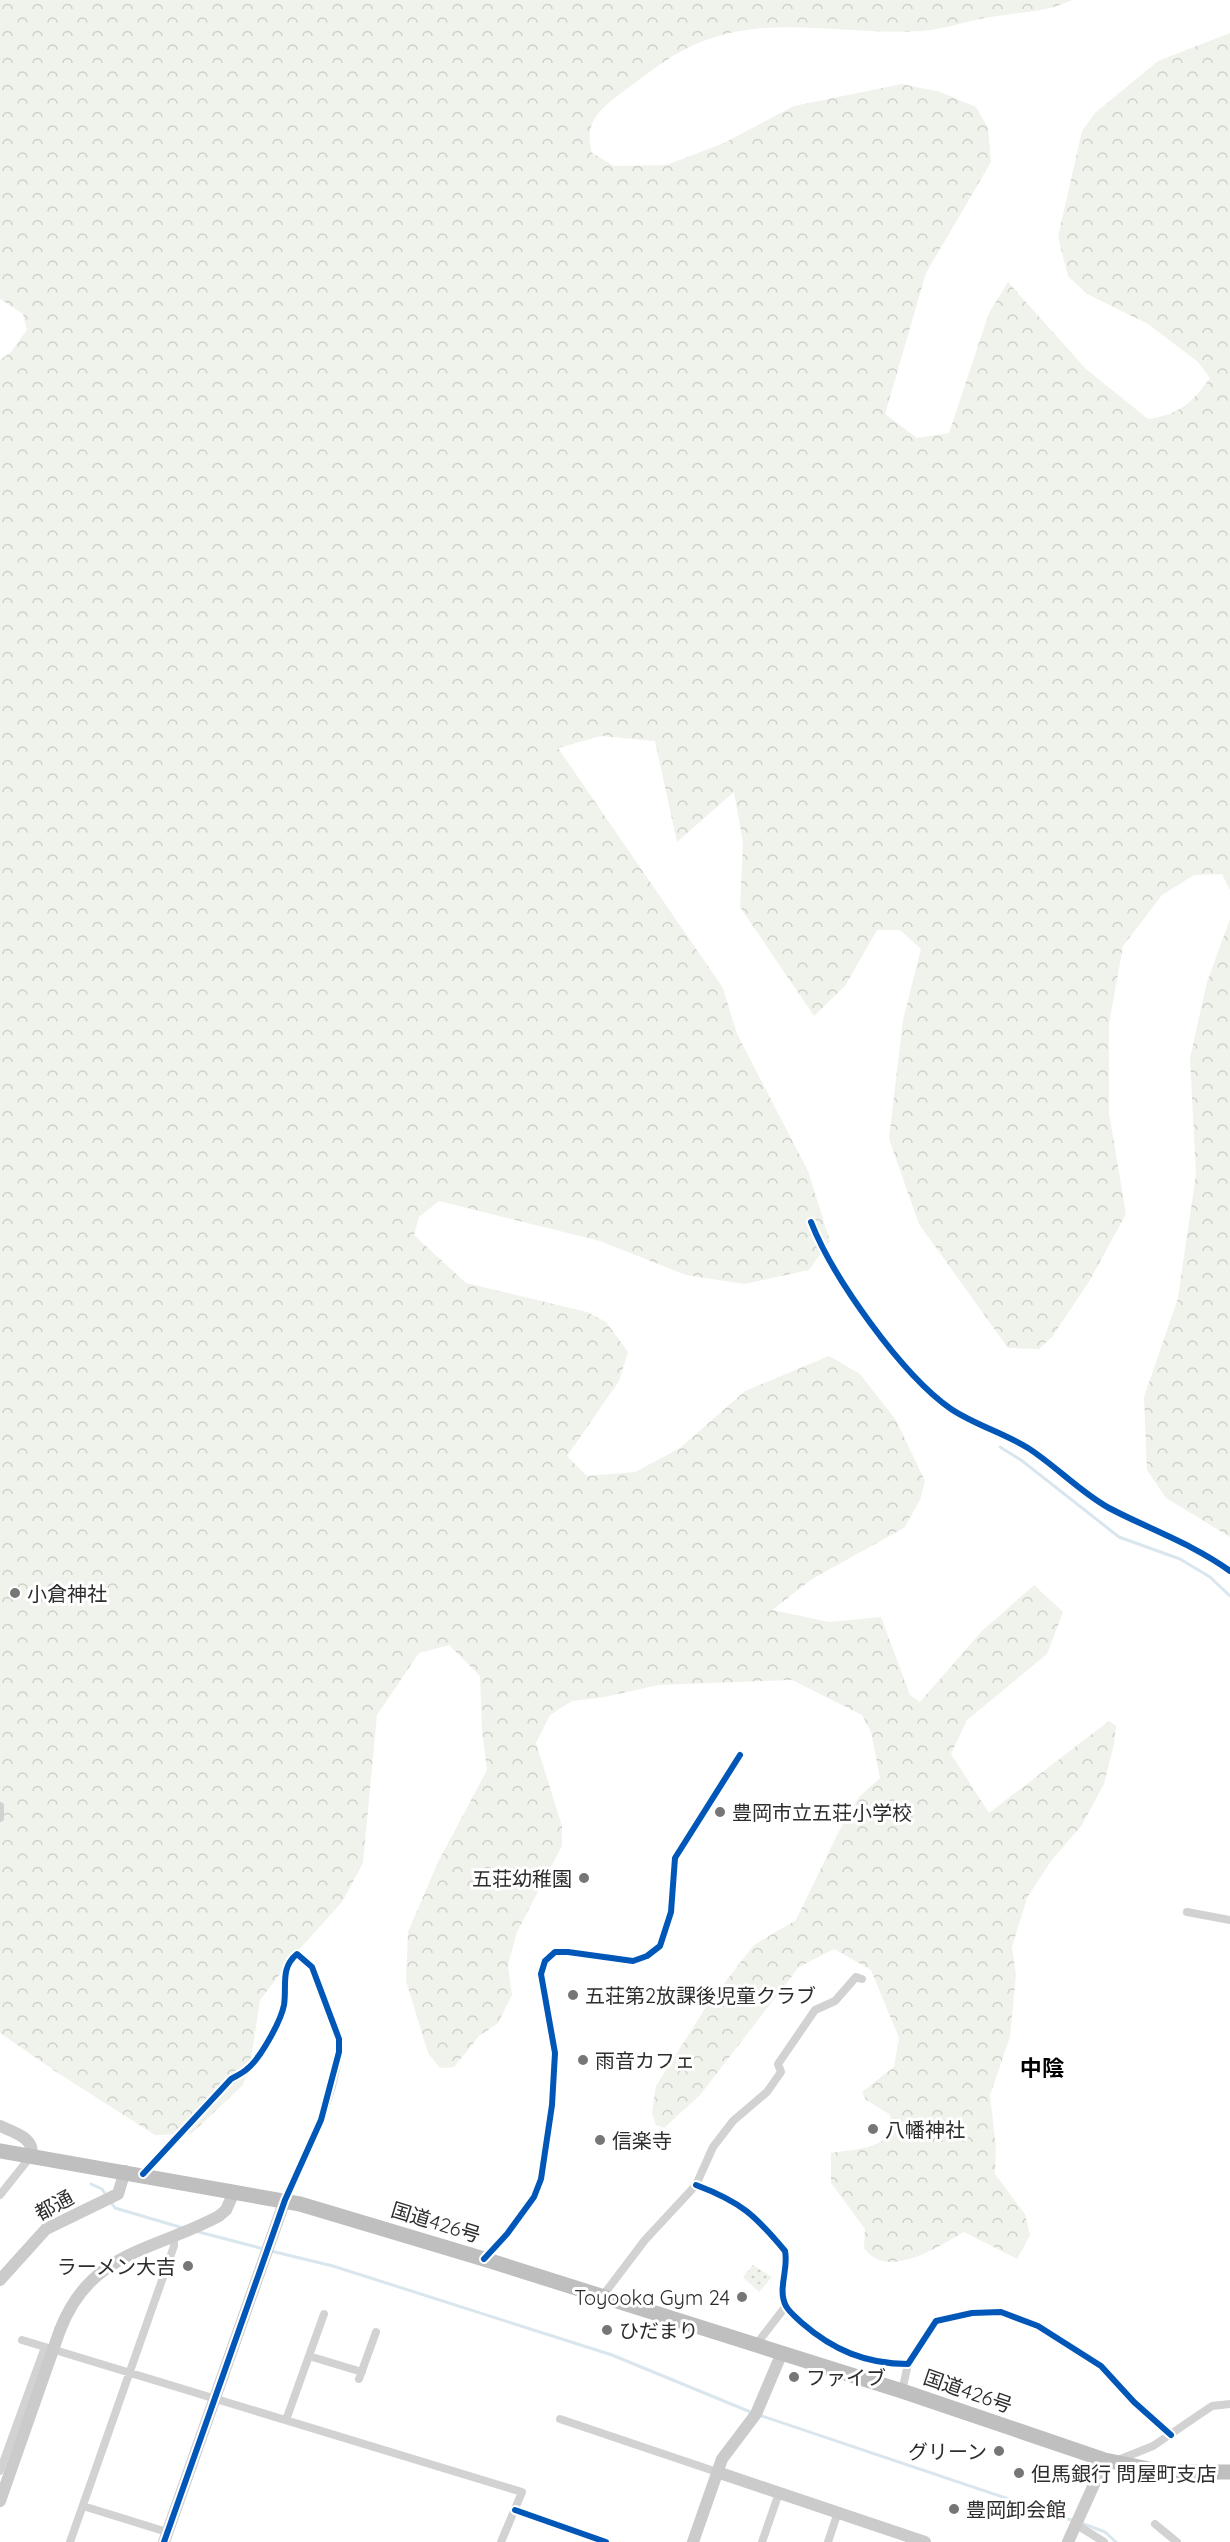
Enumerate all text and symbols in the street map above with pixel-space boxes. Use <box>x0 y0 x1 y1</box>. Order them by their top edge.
place label: 小倉神社 <box>27 1581 107 1606</box>
marker: 小倉神社 <box>8 1586 22 1600</box>
place label: 豊岡市立五荘小学校 <box>732 1800 912 1825</box>
marker: 豊岡市立五荘小学校 <box>713 1805 727 1819</box>
place label: 五荘幼稚園 <box>472 1866 572 1891</box>
marker: 五荘幼稚園 <box>577 1871 591 1885</box>
place label: 五荘第2放課後児童クラブ <box>585 1983 816 2008</box>
marker: 五荘第2放課後児童クラブ <box>566 1988 580 2002</box>
place label: 雨音カフェ <box>595 2048 695 2073</box>
marker: 雨音カフェ <box>576 2053 590 2067</box>
district label: 中陰 <box>1020 2054 1064 2082</box>
place label: 八幡神社 <box>885 2117 965 2142</box>
marker: 八幡神社 <box>866 2122 880 2136</box>
place label: 信楽寺 <box>612 2128 672 2153</box>
marker: 信楽寺 <box>593 2133 607 2147</box>
street label: 都通 <box>30 2185 78 2225</box>
street label: 国道426号 <box>388 2197 484 2247</box>
place label: ラーメン大吉 <box>57 2254 176 2279</box>
marker: ラーメン大吉 <box>181 2259 195 2273</box>
place label: Toyooka Gym 24 <box>574 2285 730 2310</box>
marker: Toyooka Gym 24 <box>735 2290 749 2304</box>
place label: ひだまり <box>619 2318 699 2343</box>
marker: ひだまり <box>600 2323 614 2337</box>
street label: 国道426号 <box>920 2364 1016 2418</box>
place label: ファイブ <box>806 2365 886 2390</box>
marker: ファイブ <box>787 2370 801 2384</box>
place label: グリーン <box>908 2439 987 2464</box>
marker: グリーン <box>992 2444 1006 2458</box>
place label: 但馬銀行 問屋町支店 <box>1031 2461 1216 2486</box>
marker: 但馬銀行 問屋町支店 <box>1012 2466 1026 2480</box>
place label: 豊岡卸会館 <box>966 2497 1066 2522</box>
marker: 豊岡卸会館 <box>947 2502 961 2516</box>

